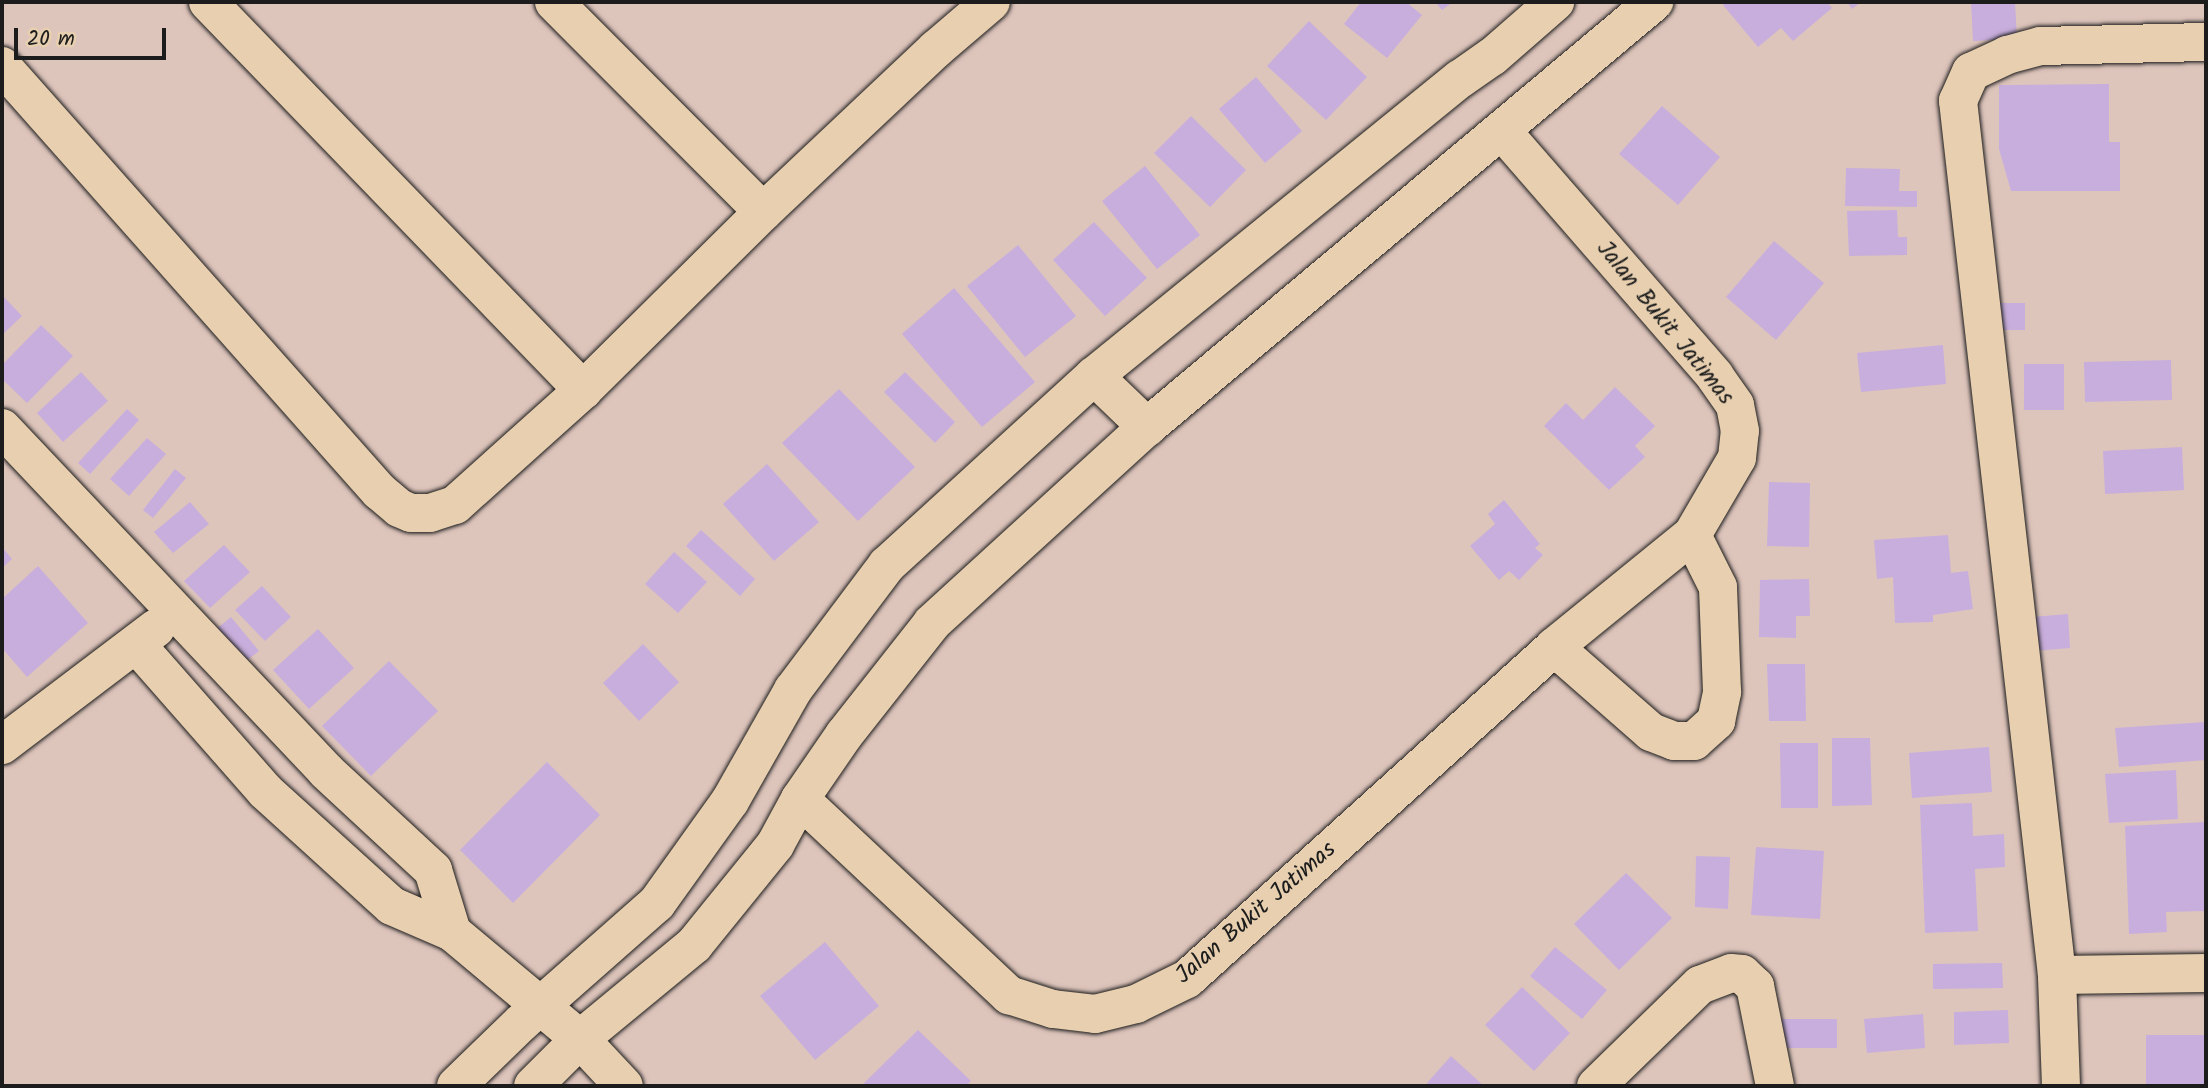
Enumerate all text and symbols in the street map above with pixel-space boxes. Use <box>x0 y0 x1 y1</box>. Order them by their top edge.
scale bar <box>18 14 170 58</box>
text: 20 m <box>27 23 75 56</box>
street label: Jalan Bukit Jatimas <box>1590 235 1740 411</box>
street label: Jalan Bukit Jatimas <box>1170 836 1342 990</box>

